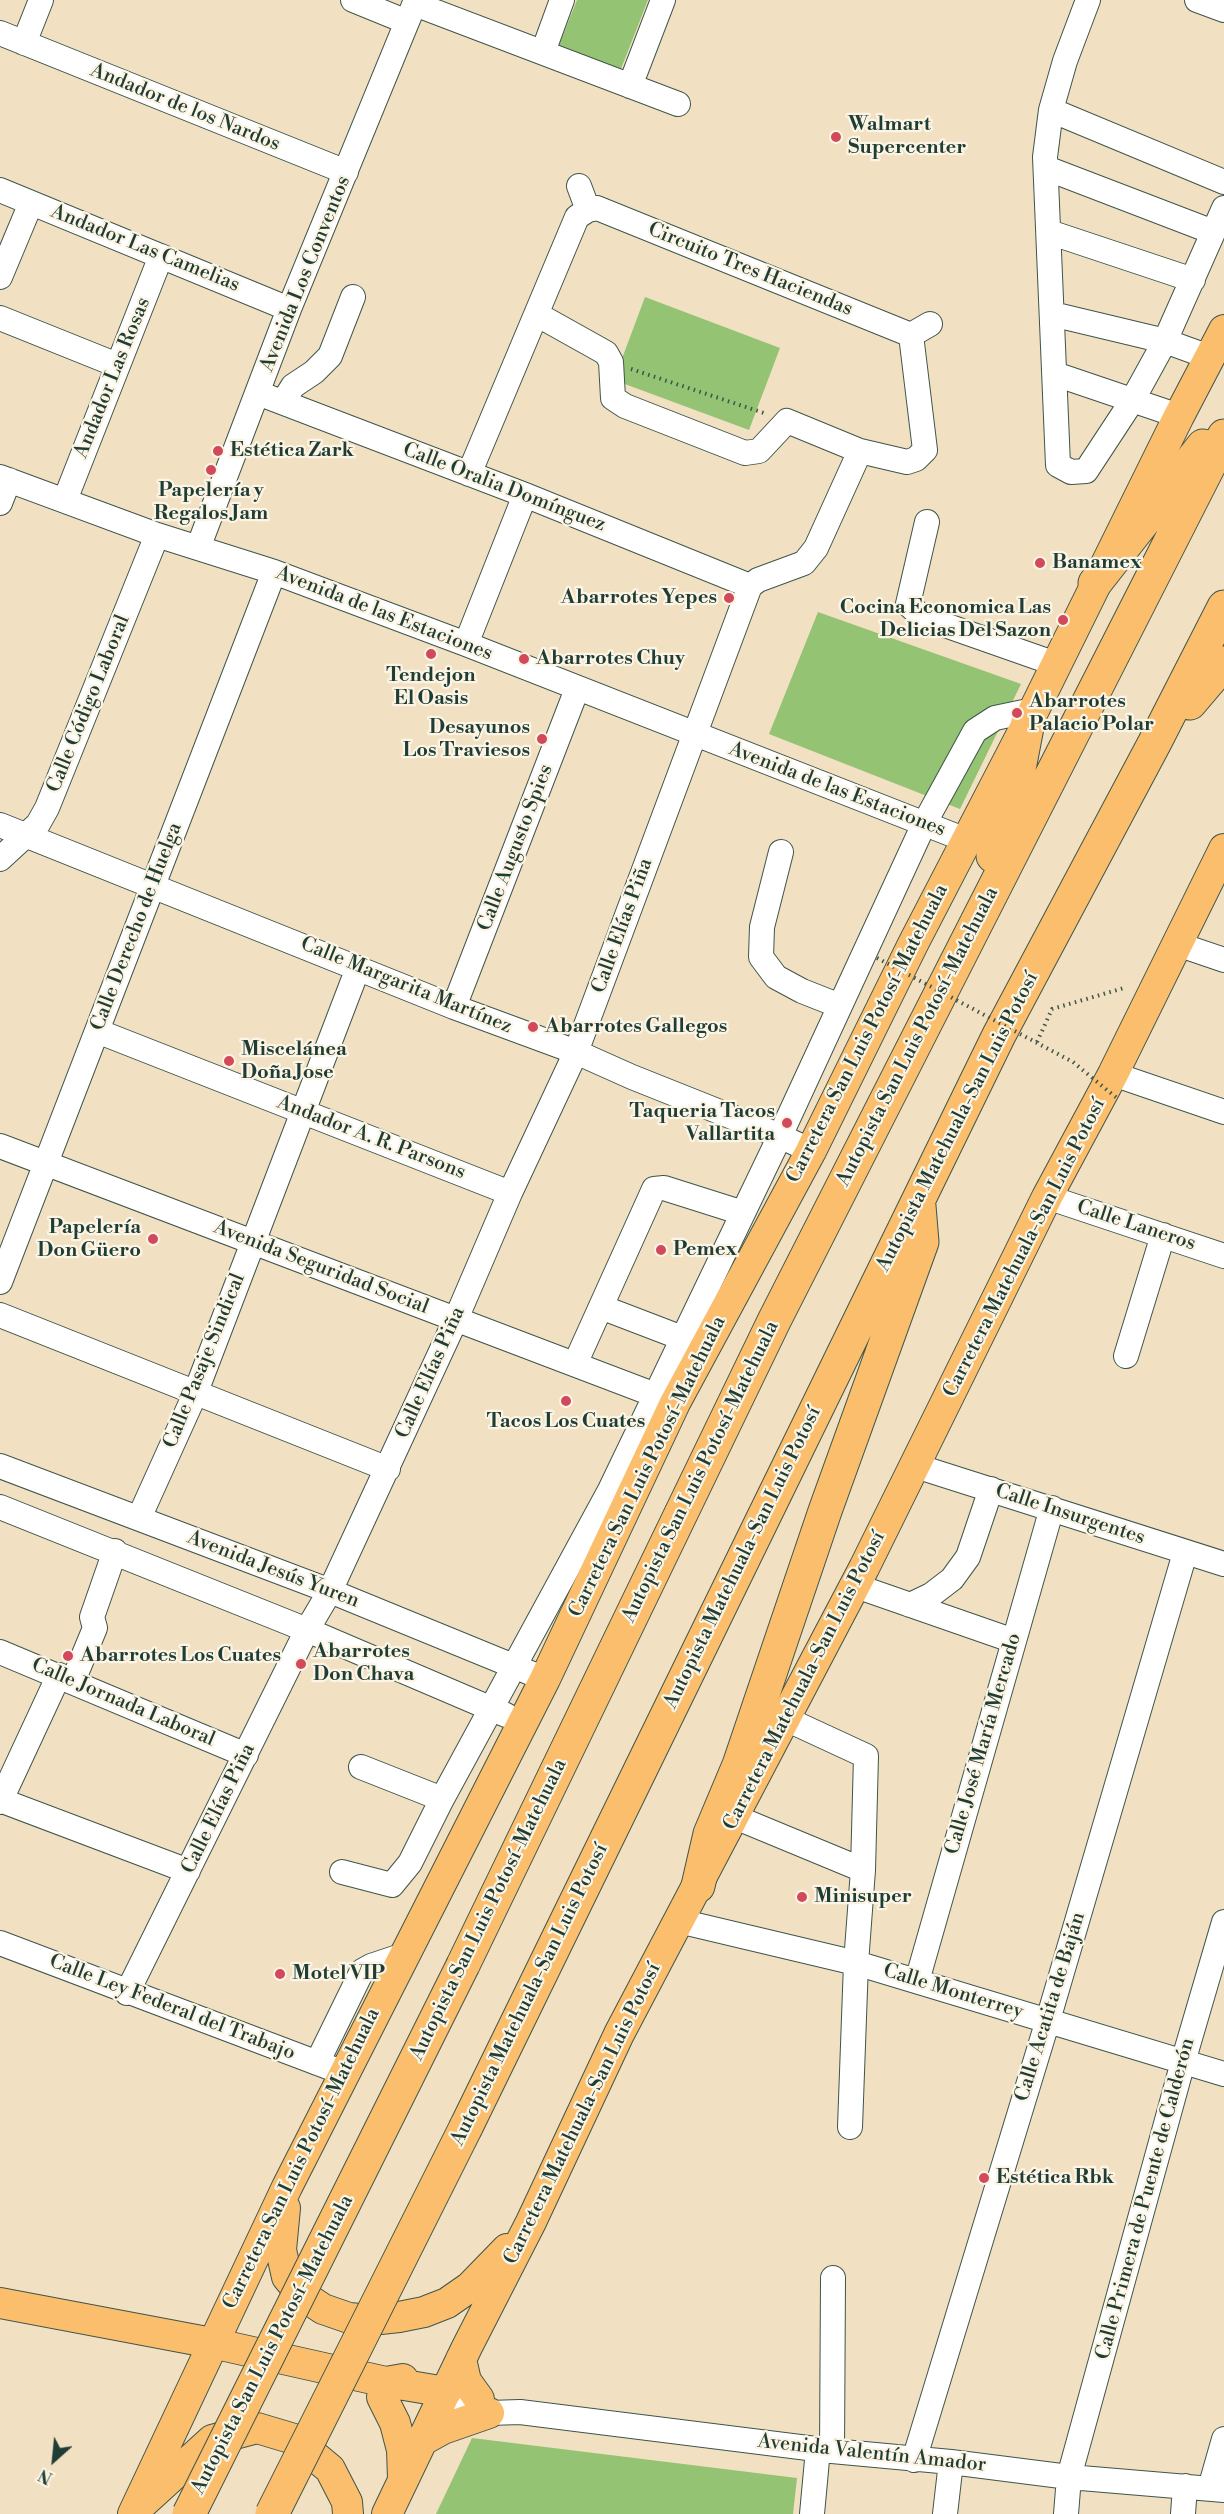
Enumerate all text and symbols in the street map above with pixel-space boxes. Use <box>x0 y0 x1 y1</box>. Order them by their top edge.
street label: Andador de los Nardos <box>87 59 283 157</box>
place label: Walmart Supercenter <box>848 113 966 160</box>
marker: Walmart Supercenter <box>829 130 843 144</box>
street label: Avenida Los Conventos <box>256 173 356 375</box>
street label: Andador Las Camelias <box>47 200 243 298</box>
street label: Circuito Tres Haciendas <box>644 218 856 322</box>
street label: Andador Las Rosas <box>70 294 156 462</box>
street label: Calle Oralia Domínguez <box>399 438 609 538</box>
place label: Estética Zark <box>230 439 354 463</box>
marker: Estética Zark <box>211 444 225 458</box>
marker: Papelería y Regalos Jam <box>204 463 218 477</box>
place label: Papelería y Regalos Jam <box>154 479 268 526</box>
place label: Banamex <box>1052 551 1141 575</box>
marker: Banamex <box>1033 556 1047 570</box>
street label: Avenida de las Estaciones <box>272 562 496 666</box>
place label: Abarrotes Yepes <box>561 586 717 610</box>
marker: Abarrotes Yepes <box>722 591 736 605</box>
place label: Cocina Economica Las Delicias Del Sazon <box>840 596 1051 643</box>
street label: Calle Código Laboral <box>42 612 136 796</box>
marker: Cocina Economica Las Delicias Del Sazon <box>1056 613 1070 627</box>
marker: Tendejon El Oasis <box>424 647 438 661</box>
place label: Abarrotes Chuy <box>536 647 685 671</box>
marker: Abarrotes Chuy <box>517 652 531 666</box>
place label: Tendejon El Oasis <box>386 664 476 711</box>
place label: Abarrotes Palacio Polar <box>1029 690 1154 737</box>
marker: Abarrotes Palacio Polar <box>1010 706 1024 720</box>
place label: Desayunos Los Traviesos <box>403 716 530 763</box>
marker: Desayunos Los Traviesos <box>535 732 549 746</box>
street label: Avenida de las Estaciones <box>725 738 949 842</box>
street label: Calle Augusto Spies <box>473 761 559 935</box>
street label: Calle Derecho de Huelga <box>86 820 188 1034</box>
street label: Calle Elías Piña <box>588 855 658 997</box>
street label: Carretera San Luis Potosí-Matehuala <box>782 881 954 1187</box>
street label: Autopista San Luis Potosí-Matehuala <box>832 883 1004 1191</box>
street label: Calle Margarita Martínez <box>297 933 515 1039</box>
street label: Autopista Matehuala-San Luis Potosí <box>872 968 1044 1276</box>
place label: Abarrotes Gallegos <box>545 1015 727 1039</box>
marker: Abarrotes Gallegos <box>526 1020 540 1034</box>
place label: Miscelánea Doña Jose <box>241 1038 347 1085</box>
marker: Miscelánea Doña Jose <box>222 1054 236 1068</box>
street label: Andador A. R. Parsons <box>273 1091 469 1185</box>
street label: Carretera Matehuala-San Luis Potosí <box>939 1094 1111 1402</box>
place label: Taqueria Tacos Vallartita <box>630 1100 775 1147</box>
marker: Taqueria Tacos Vallartita <box>780 1116 794 1130</box>
street label: Calle Laneros <box>1073 1195 1199 1257</box>
place label: Papelería Don Güero <box>37 1216 141 1263</box>
street label: Avenida Seguridad Social <box>210 1216 432 1320</box>
marker: Papelería Don Güero <box>146 1232 160 1246</box>
place label: Pemex <box>673 1238 737 1262</box>
marker: Pemex <box>654 1243 668 1257</box>
street label: Calle Pasaje Sindical <box>159 1270 251 1452</box>
street label: Calle Elías Piña <box>391 1303 471 1443</box>
street label: Carretera San Luis Potosí-Matehuala <box>564 1312 732 1622</box>
street label: Autopista San Luis Potosí-Matehuala <box>617 1317 785 1627</box>
marker: Tacos Los Cuates <box>559 1394 573 1408</box>
street label: Autopista Matehuala-San Luis Potosí <box>659 1403 827 1713</box>
place label: Tacos Los Cuates <box>487 1410 645 1434</box>
street label: Calle Insurgentes <box>992 1479 1148 1551</box>
street label: Avenida Jesús Yuren <box>184 1526 362 1614</box>
street label: Carretera Matehuala-San Luis Potosí <box>719 1527 891 1835</box>
street label: Calle José María Mercado <box>941 1630 1027 1858</box>
place label: Abarrotes Don Chava <box>313 1640 414 1687</box>
place label: Abarrotes Los Cuates <box>80 1644 281 1668</box>
marker: Abarrotes Los Cuates <box>61 1649 75 1663</box>
street label: Calle Jornada Laboral <box>28 1653 218 1753</box>
marker: Abarrotes Don Chava <box>294 1657 308 1671</box>
street label: Calle Elías Piña <box>177 1740 261 1878</box>
street label: Autopista San Luis Potosí-Matehuala <box>405 1755 573 2065</box>
street label: Autopista Matehuala-San Luis Potosí <box>446 1840 614 2150</box>
place label: Minisuper <box>814 1885 912 1909</box>
marker: Minisuper <box>795 1890 809 1904</box>
street label: Calle Acatita de Baján <box>1011 1909 1091 2105</box>
street label: Calle Ley Federal del Trabajo <box>46 1950 298 2066</box>
street label: Carretera Matehuala-San Luis Potosí <box>499 1959 667 2269</box>
street label: Calle Monterrey <box>880 1959 1026 2025</box>
place label: Motel VIP <box>292 1962 385 1986</box>
marker: Motel VIP <box>273 1967 287 1981</box>
street label: Carretera San Luis Potosí-Matehuala <box>218 2004 386 2314</box>
street label: Calle Primera de Puente de Calderón <box>1091 2036 1201 2362</box>
place label: Estética Rbk <box>996 2166 1114 2190</box>
marker: Estética Rbk <box>977 2171 991 2185</box>
street label: Autopista San Luis Potosí-Matehuala <box>187 2191 359 2499</box>
north arrow <box>24 2430 84 2490</box>
street label: Avenida Valentín Amador <box>757 2430 987 2478</box>
text: N <box>36 2464 56 2488</box>

